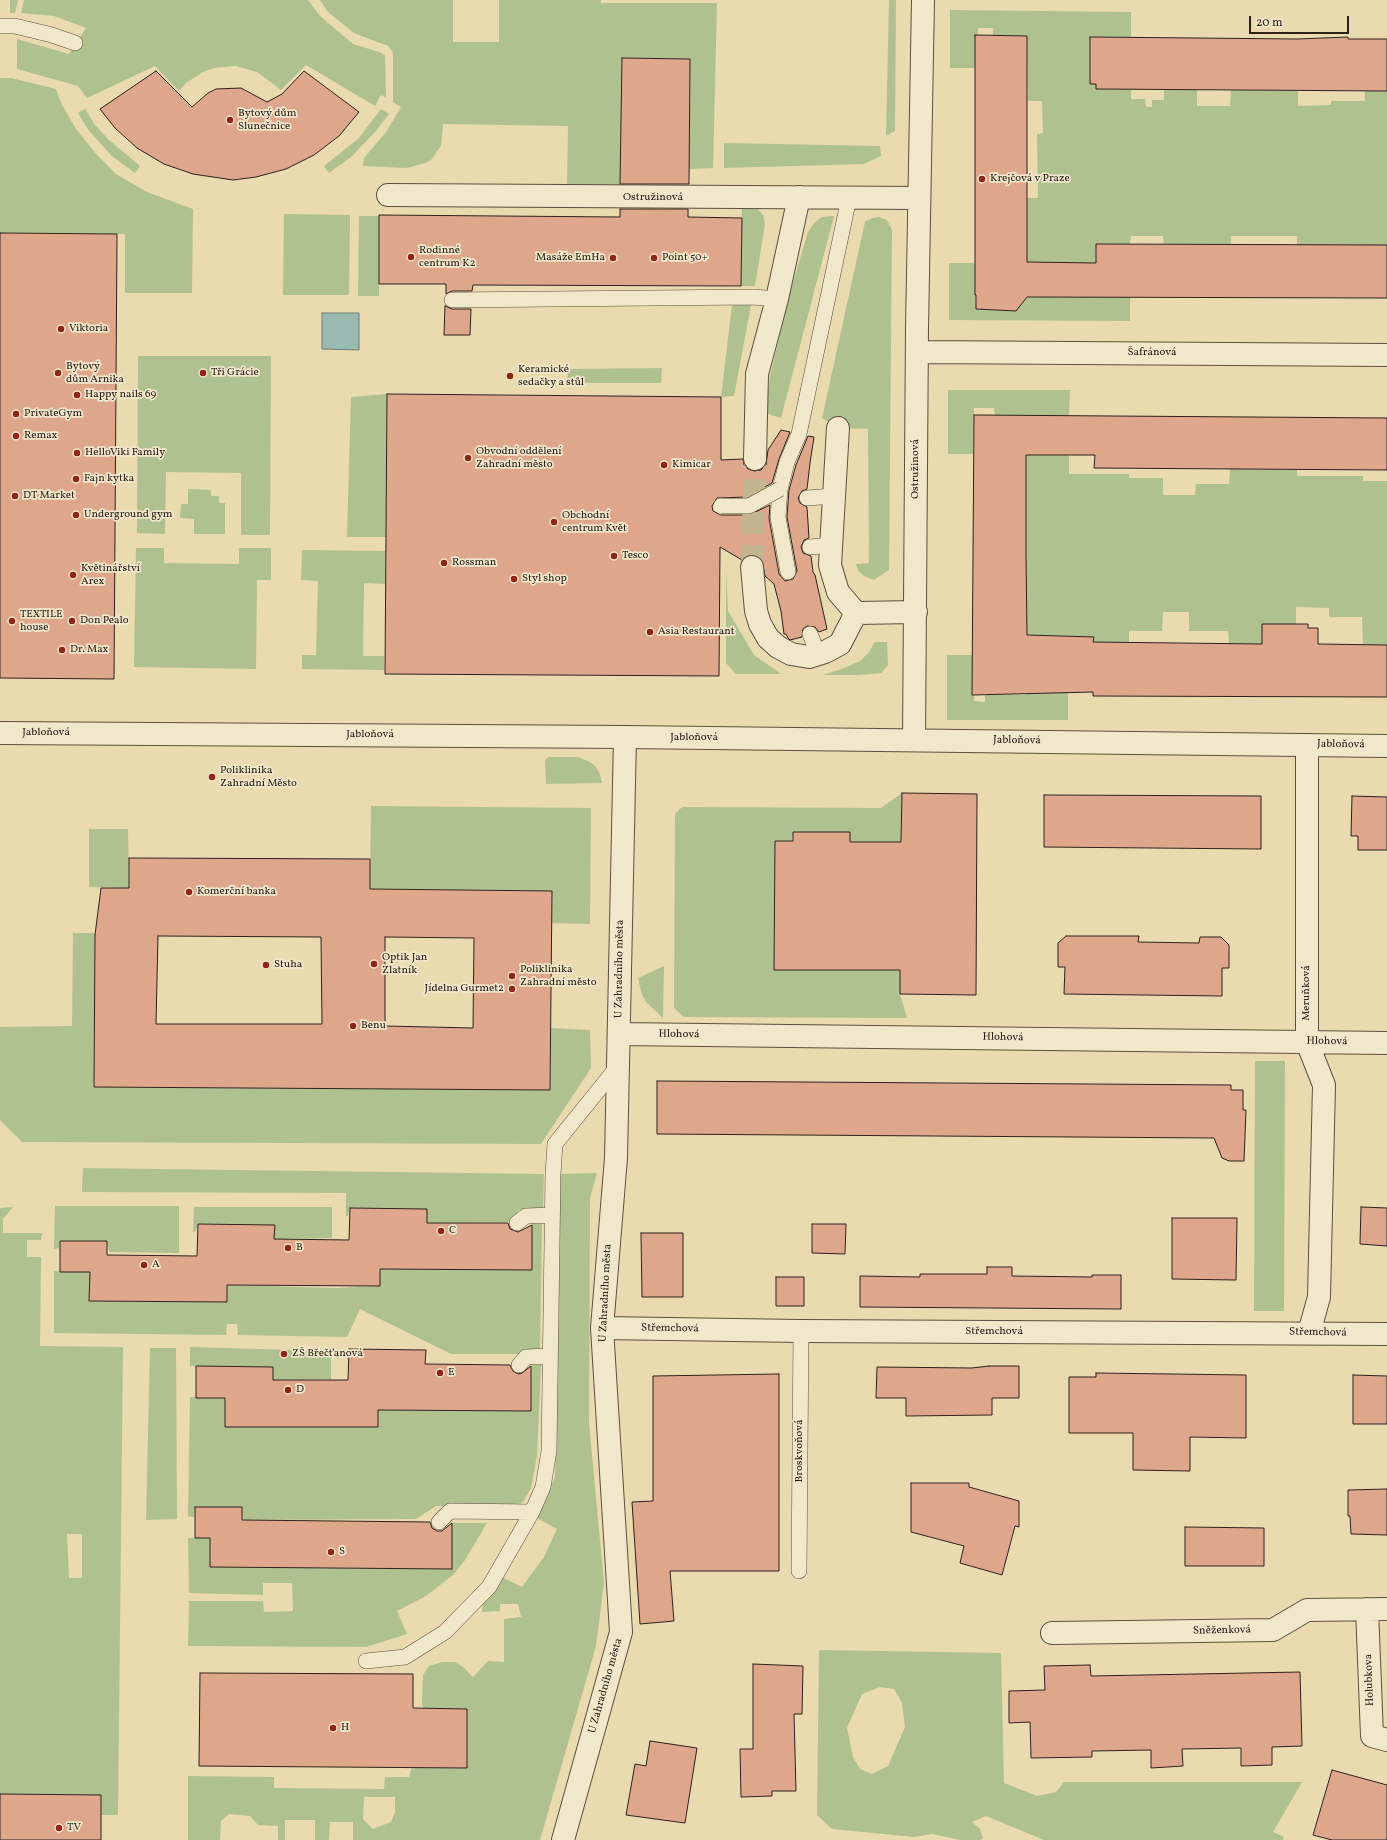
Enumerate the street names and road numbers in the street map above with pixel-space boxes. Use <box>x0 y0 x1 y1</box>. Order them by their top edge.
street label: Ostružinová <box>623 191 683 205</box>
street label: Šafránová <box>1128 346 1176 360</box>
street label: Ostružinová <box>909 439 923 499</box>
street label: Jabloňová <box>22 726 70 740</box>
street label: Jabloňová <box>346 728 394 742</box>
street label: Jabloňová <box>670 731 718 745</box>
street label: Jabloňová <box>993 734 1041 748</box>
street label: Jabloňová <box>1317 738 1365 752</box>
street label: U Zahradního města <box>613 920 627 1018</box>
street label: Meruňková <box>1300 965 1314 1021</box>
street label: Hlohová <box>658 1028 700 1042</box>
street label: Hlohová <box>982 1031 1024 1045</box>
street label: Hlohová <box>1306 1035 1348 1049</box>
street label: U Zahradního města <box>597 1244 615 1342</box>
street label: Střemchová <box>641 1322 699 1336</box>
street label: Střemchová <box>965 1325 1023 1339</box>
street label: Střemchová <box>1289 1326 1347 1340</box>
street label: Broskvoňová <box>793 1419 807 1483</box>
street label: Sněženková <box>1193 1624 1251 1638</box>
street label: U Zahradního města <box>586 1637 626 1735</box>
street label: Holubkova <box>1362 1654 1378 1706</box>

